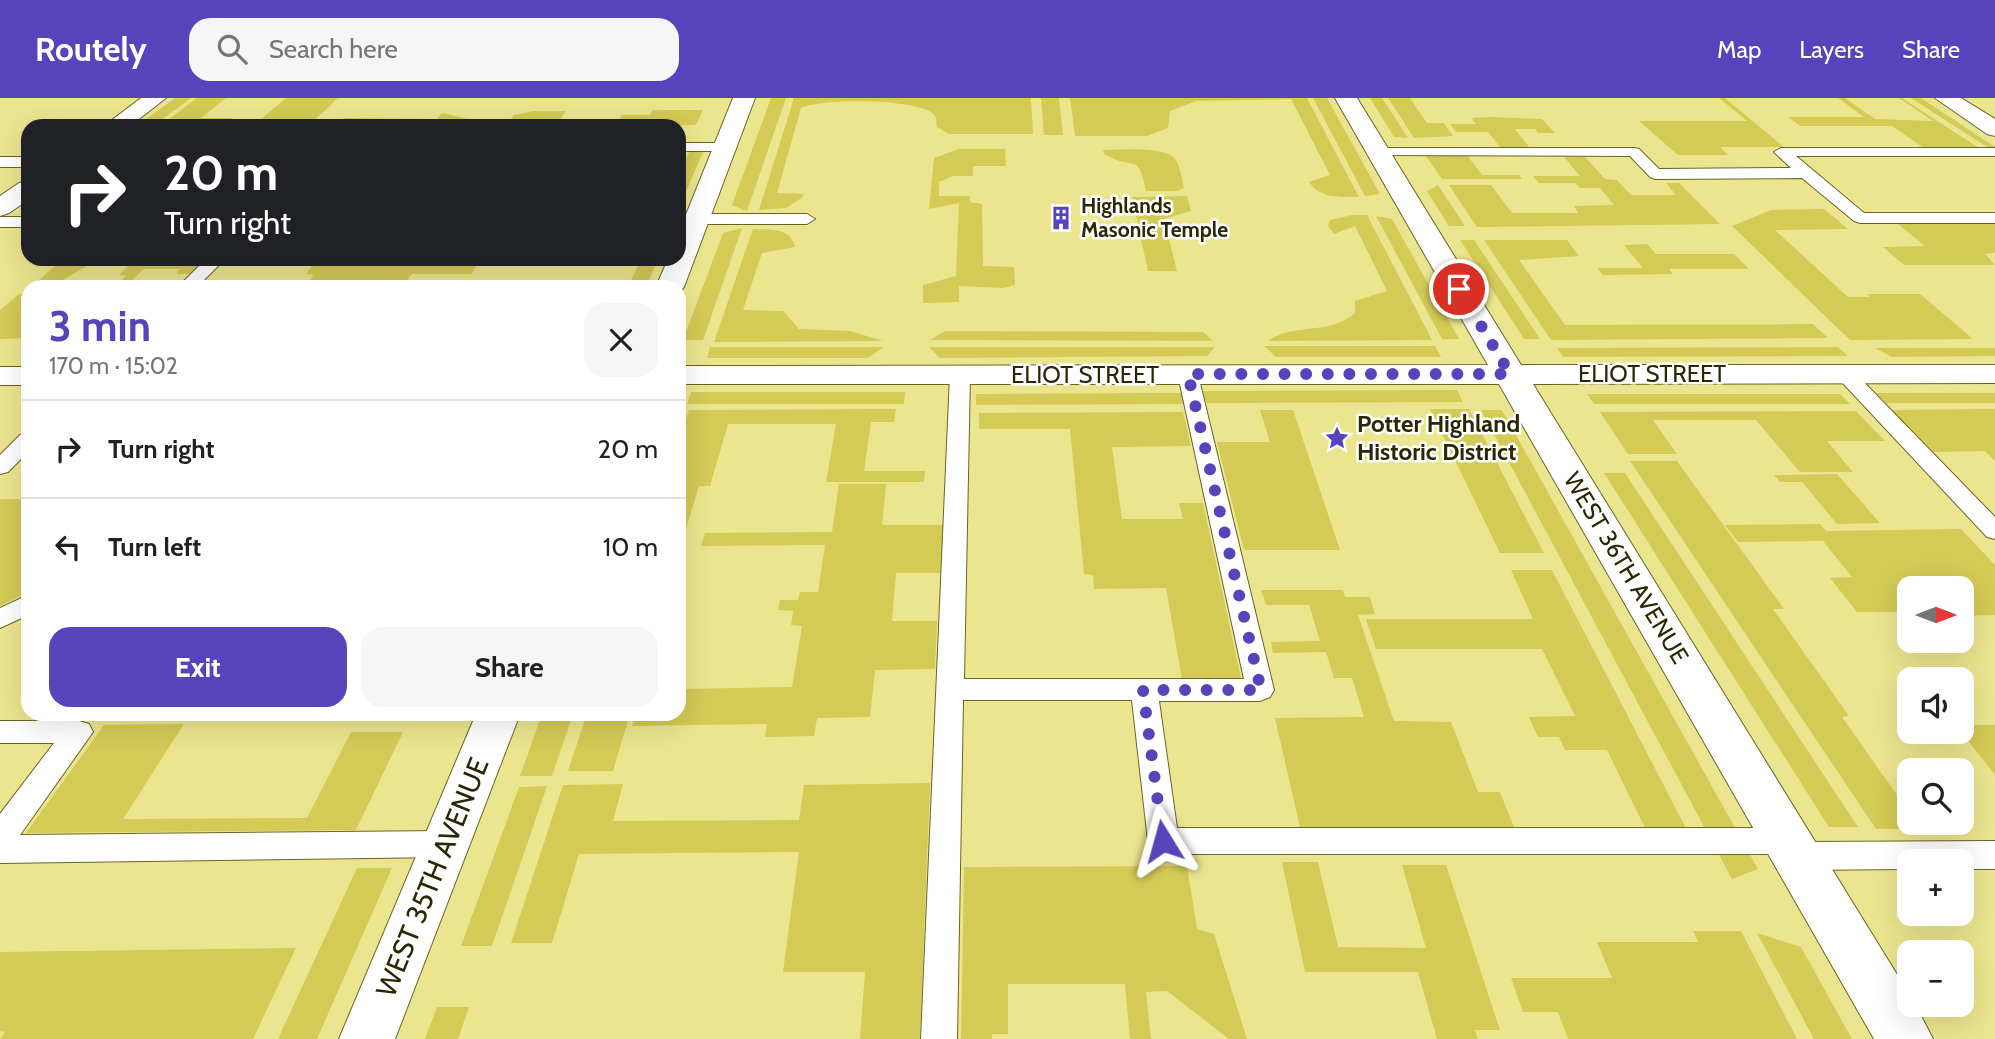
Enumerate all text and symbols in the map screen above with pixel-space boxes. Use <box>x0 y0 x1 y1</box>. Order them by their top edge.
search box <box>189 18 679 81</box>
text: Routely <box>35 29 147 69</box>
icon: search <box>213 30 251 68</box>
text: Search here <box>269 33 398 65</box>
text: Map <box>1717 35 1761 64</box>
text: Layers <box>1799 35 1864 64</box>
text: Share <box>1902 35 1960 64</box>
text: 20 m <box>164 143 278 202</box>
icon: right <box>49 147 140 238</box>
place label: Highlands Masonic Temple <box>1081 193 1228 242</box>
text: Turn right <box>164 203 291 242</box>
building icon: Highlands Masonic Temple <box>1047 204 1075 232</box>
pin <box>1429 259 1489 319</box>
icon: arrive <box>1440 270 1478 308</box>
text: 3 min <box>49 300 151 352</box>
button: close <box>584 303 658 377</box>
text: 170 m · 15:02 <box>49 352 178 380</box>
street label: ELIOT STREET <box>1578 359 1726 388</box>
street label: ELIOT STREET <box>1011 360 1159 389</box>
place label: Potter Highland Historic District <box>1357 409 1520 466</box>
place icon: Potter Highland Historic District <box>1323 424 1351 452</box>
icon: right <box>49 430 87 468</box>
text: Turn right <box>108 433 214 465</box>
text: 20 m <box>598 433 658 465</box>
street label: WEST 36TH AVENUE <box>1558 467 1695 669</box>
icon: left <box>49 528 87 566</box>
text: Turn left <box>108 531 201 563</box>
text: 10 m <box>603 531 658 563</box>
north arrow <box>1897 576 1974 653</box>
map controls <box>1897 576 1974 1017</box>
button: Exit <box>49 627 347 707</box>
button: Share <box>361 627 658 707</box>
button: sound <box>1897 667 1974 744</box>
street label: WEST 35TH AVENUE <box>369 752 495 1002</box>
button: search <box>1897 758 1974 835</box>
position arrow <box>1126 804 1200 878</box>
button: + <box>1897 849 1974 926</box>
button: − <box>1897 940 1974 1017</box>

